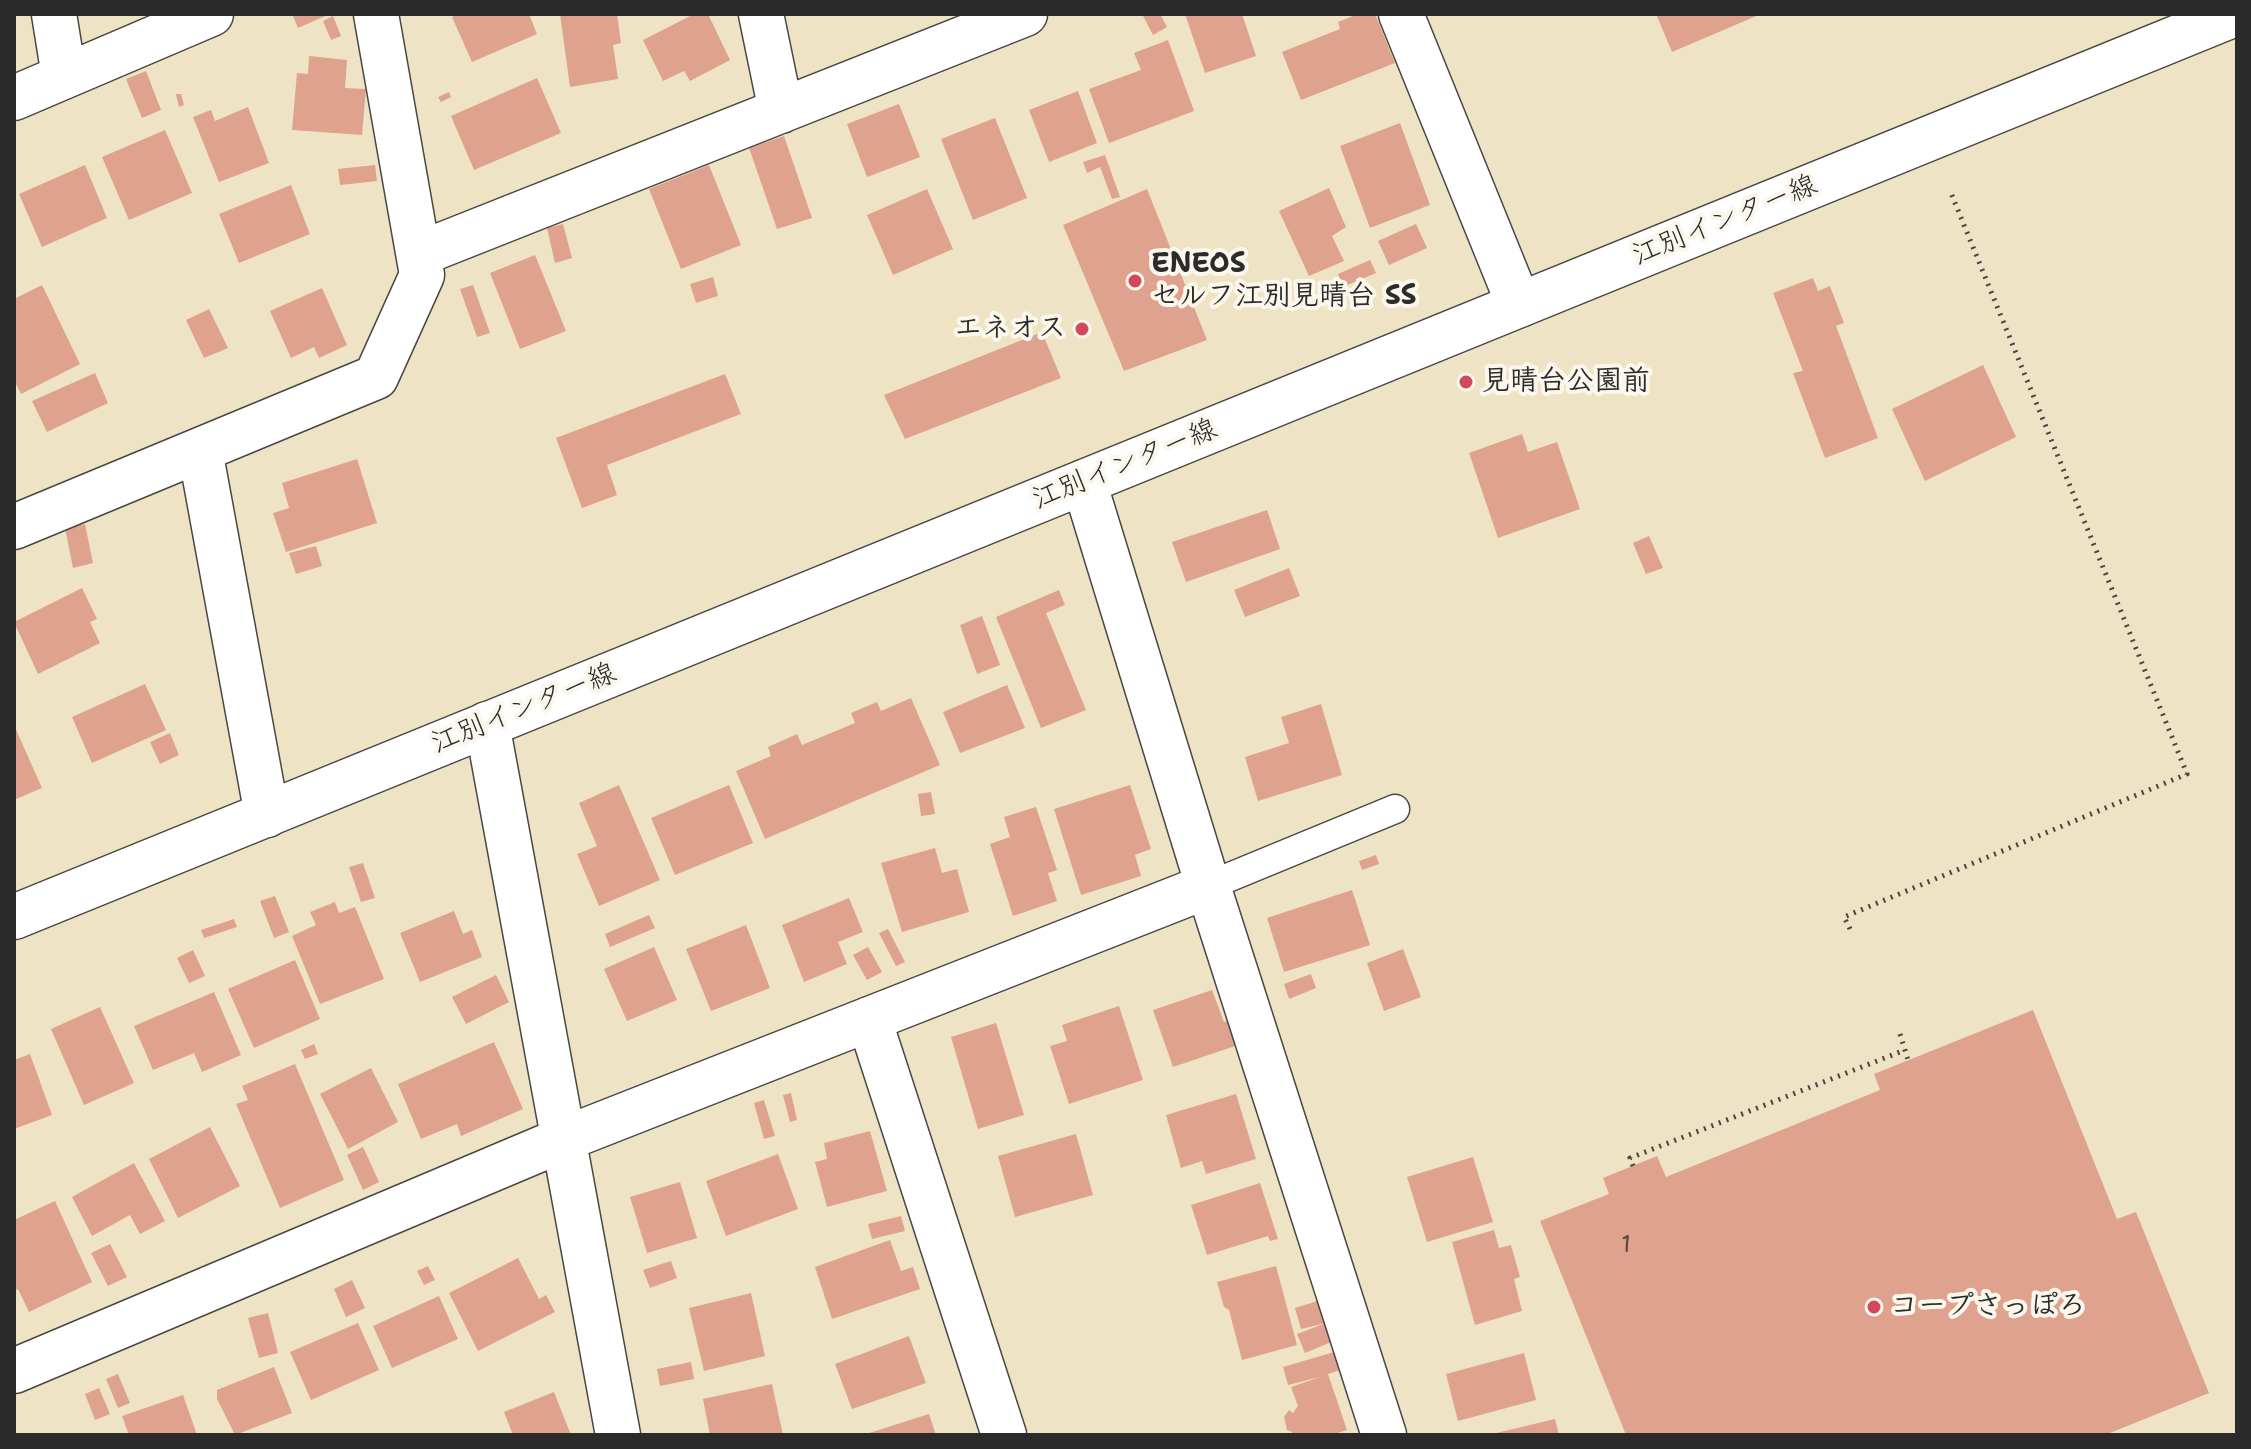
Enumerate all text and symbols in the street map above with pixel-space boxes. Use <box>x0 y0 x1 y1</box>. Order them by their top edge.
street label: 江別インター線 <box>1628 169 1822 273</box>
place label: ENEOS セルフ江別見晴台 SS <box>1151 248 1416 314</box>
marker: ENEOS セルフ江別見晴台 SS <box>1126 272 1144 290</box>
place label: エネオス <box>954 312 1066 346</box>
marker: エネオス <box>1073 320 1091 338</box>
place label: 見晴台公園前 <box>1482 365 1650 399</box>
marker: 見晴台公園前 <box>1457 373 1475 391</box>
street label: 江別インター線 <box>1028 413 1222 517</box>
street label: 江別インター線 <box>427 657 621 761</box>
house number: 1 <box>1621 1232 1631 1260</box>
place label: コープさっぽろ <box>1890 1290 2086 1324</box>
marker: コープさっぽろ <box>1865 1298 1883 1316</box>

